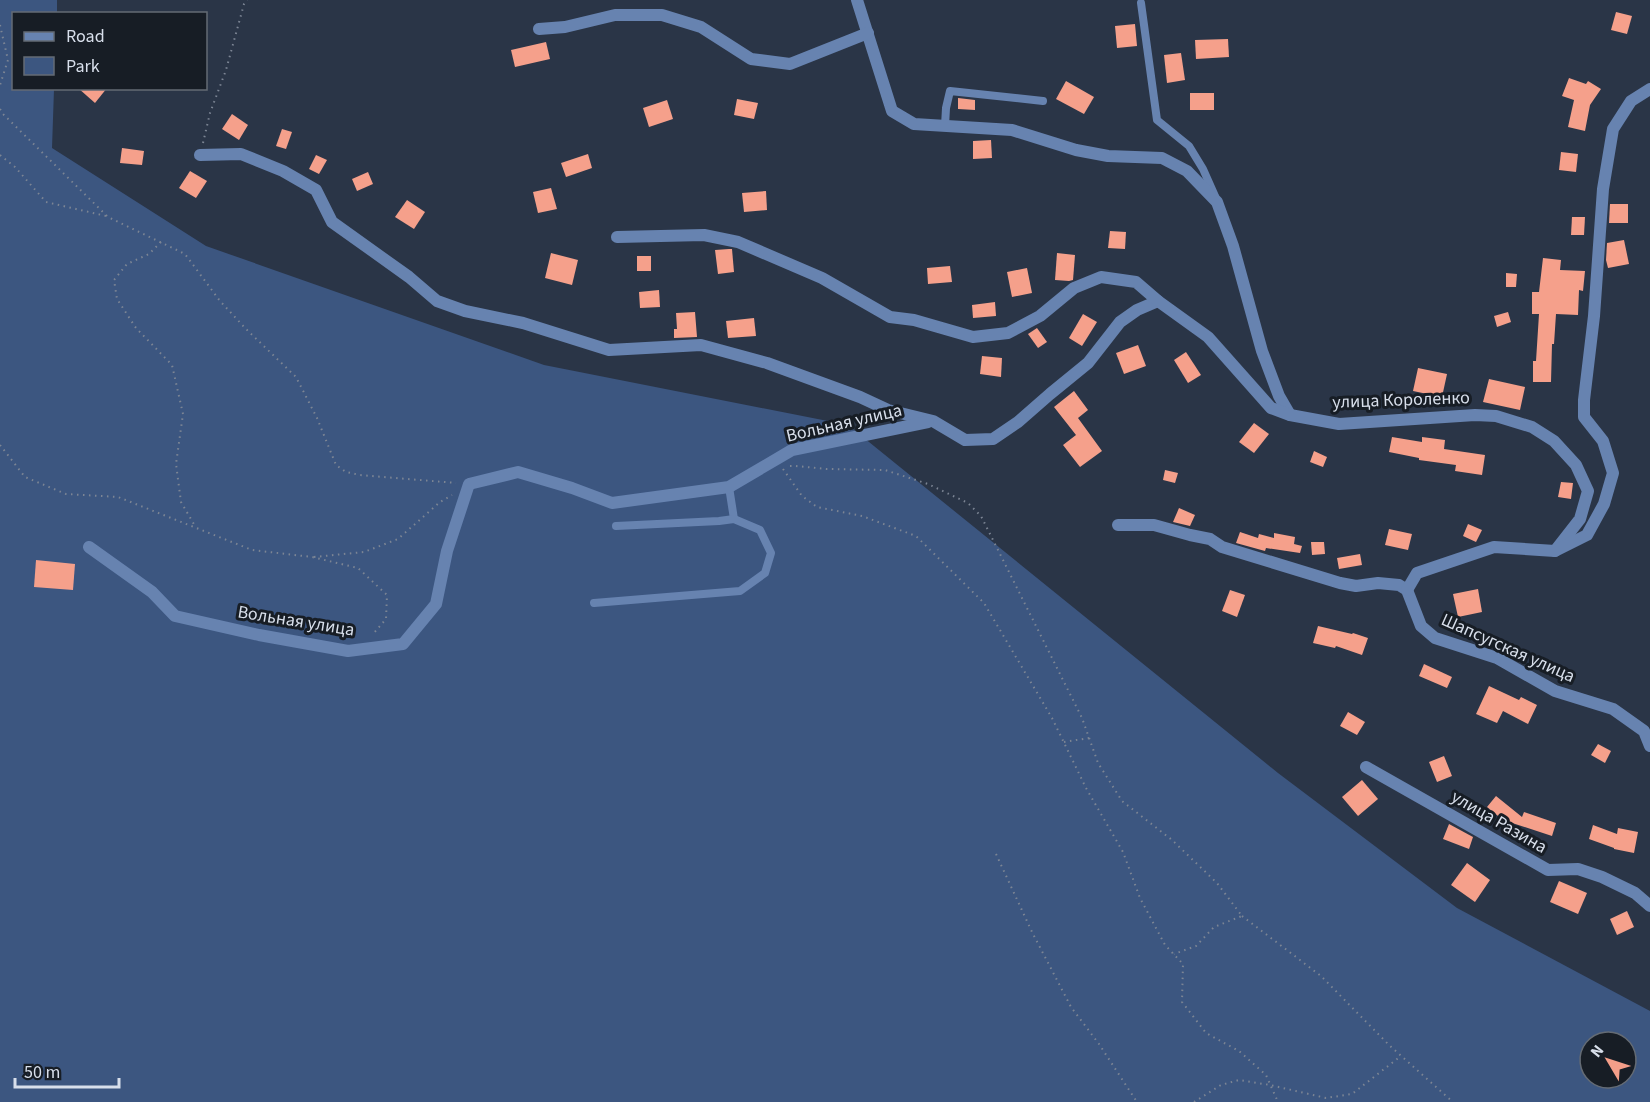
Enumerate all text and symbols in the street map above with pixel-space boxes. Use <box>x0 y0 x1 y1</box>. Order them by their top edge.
legend <box>12 12 207 90</box>
text: Road <box>66 24 105 49</box>
text: Park <box>66 54 100 79</box>
street label: улица Короленко <box>1332 385 1470 415</box>
street label: Вольная улица <box>784 398 904 448</box>
street label: Вольная улица <box>236 599 356 643</box>
street label: Шапсугская улица <box>1437 607 1579 689</box>
street label: улица Разина <box>1446 784 1552 860</box>
north arrow <box>1578 1030 1638 1090</box>
text: N <box>1585 1040 1609 1062</box>
scale bar <box>15 1051 118 1089</box>
text: 50 m <box>24 1060 60 1085</box>

